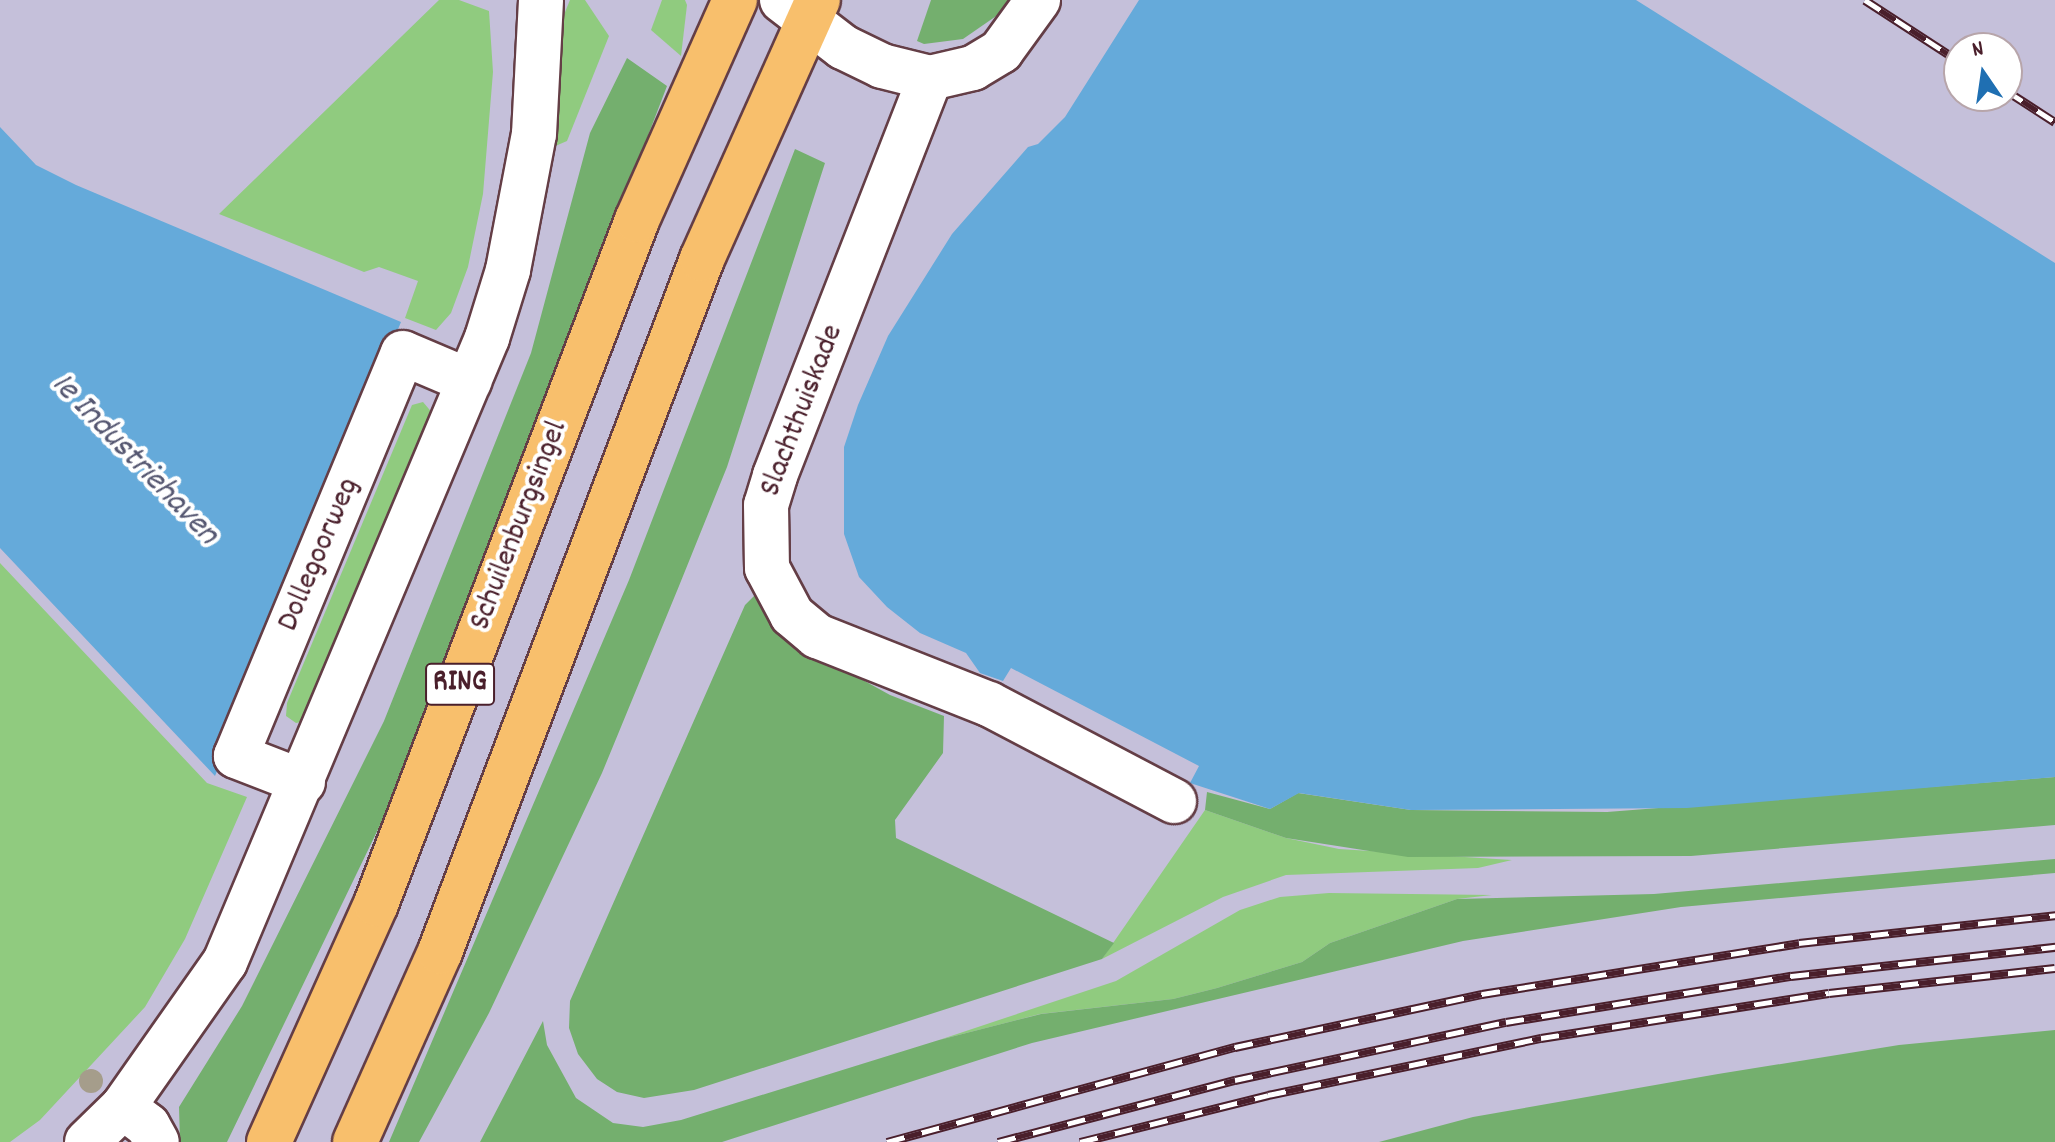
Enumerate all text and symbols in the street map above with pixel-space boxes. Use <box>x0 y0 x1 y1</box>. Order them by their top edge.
north arrow <box>1943 32 2023 112</box>
text: N <box>1969 34 1987 66</box>
street label: Slachthuiskade <box>753 320 853 502</box>
water label: 1e Industriehaven <box>42 365 226 555</box>
street label: Schuilenburgsingel <box>462 416 578 636</box>
street label: Dollegoorweg <box>270 472 370 638</box>
road number: RING <box>424 658 496 710</box>

